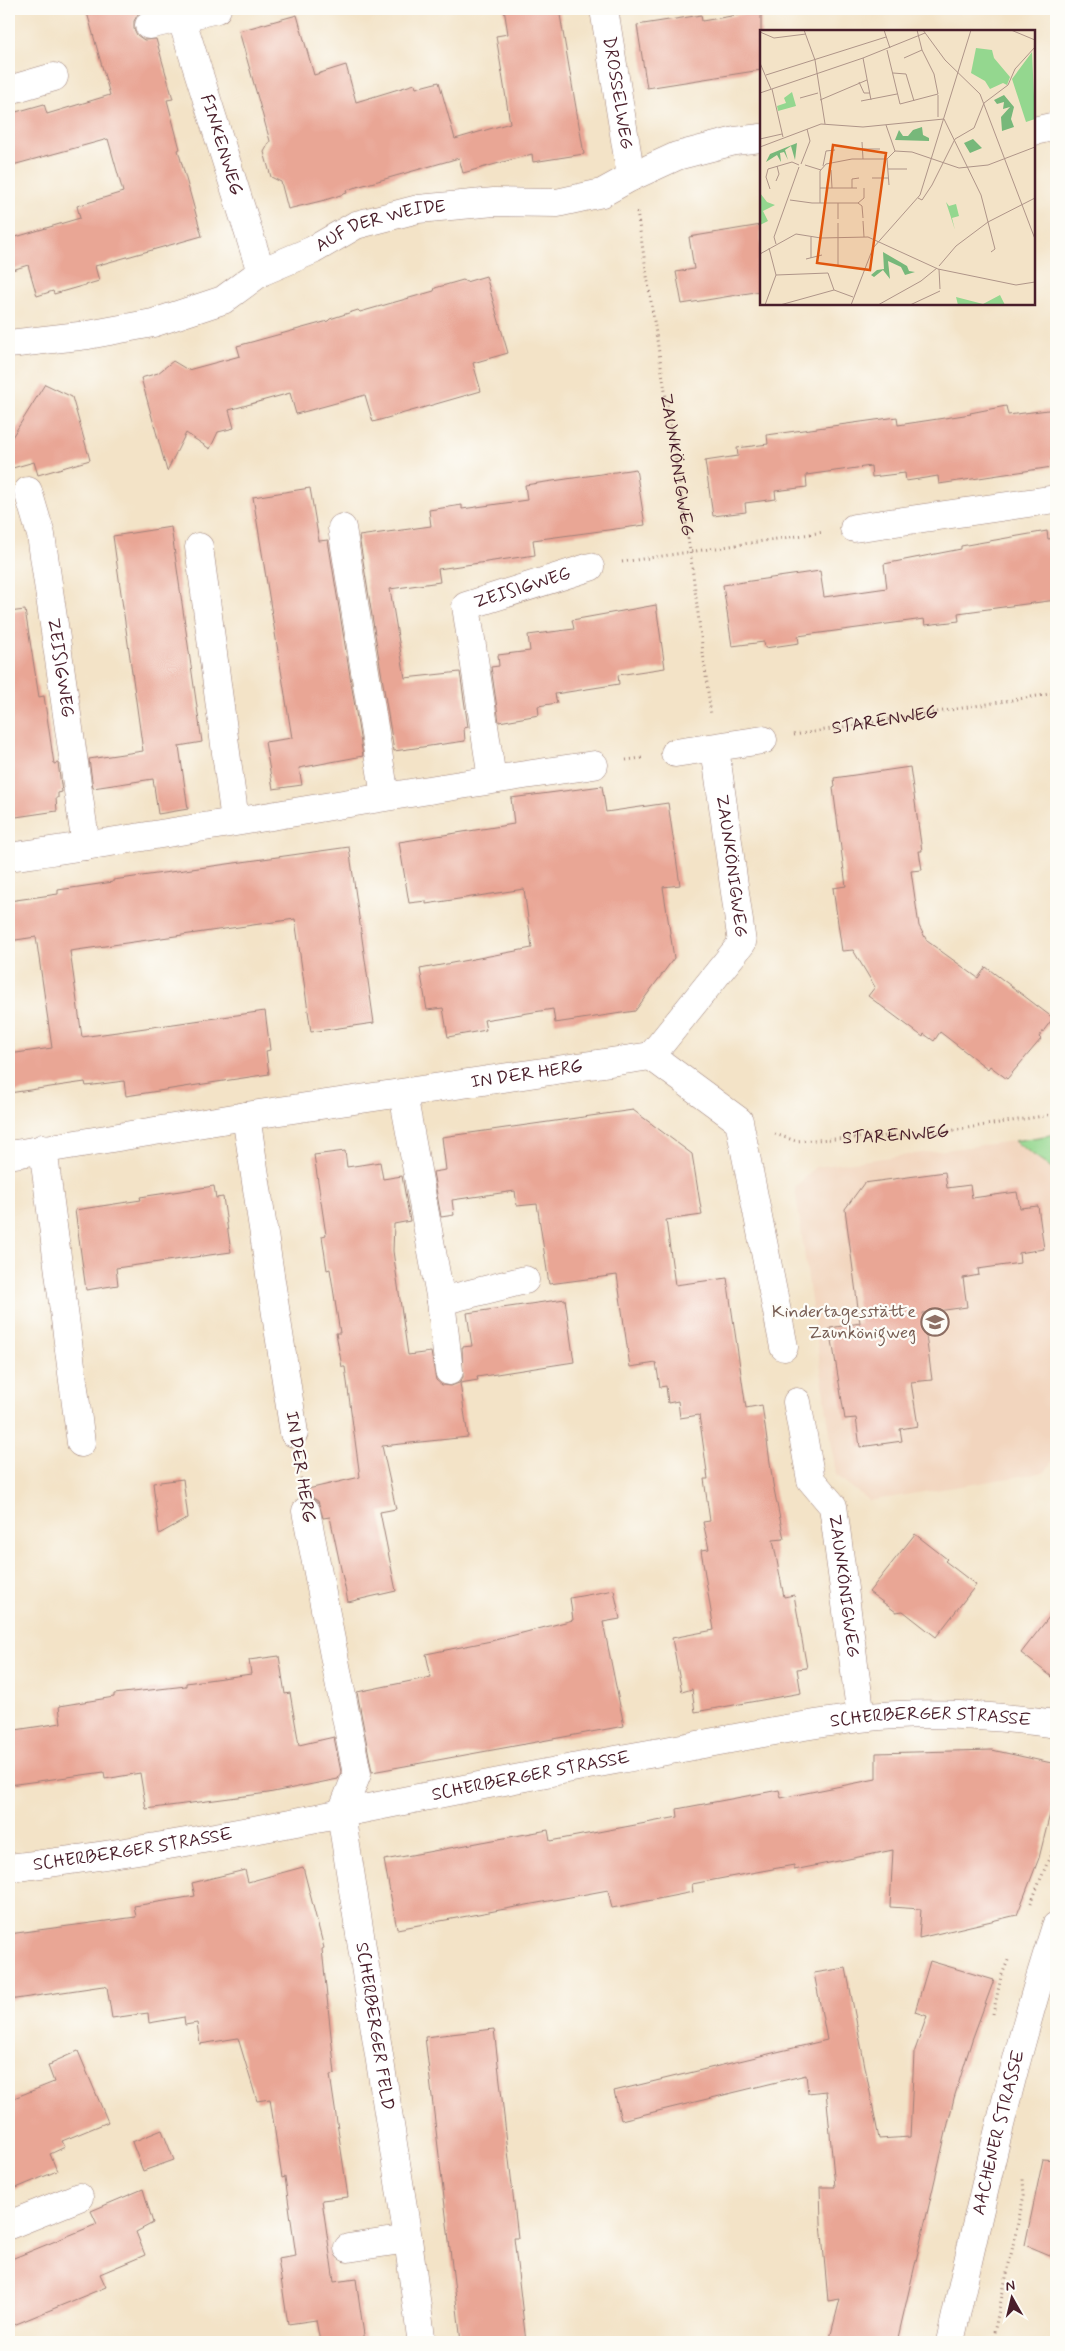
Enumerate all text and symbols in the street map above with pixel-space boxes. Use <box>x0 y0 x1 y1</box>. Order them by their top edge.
inset map <box>760 30 1035 305</box>
street label: DROSSELWEG <box>597 35 638 151</box>
street label: FINKENWEG <box>194 91 248 198</box>
street label: AUF DER WEIDE <box>311 195 447 258</box>
street label: ZAUNKÖNIGWEG <box>654 392 700 538</box>
street label: ZEISIGWEG <box>471 562 574 615</box>
street label: ZEISIGWEG <box>41 616 79 719</box>
street label: STARENWEG <box>830 700 940 741</box>
street label: ZAUNKÖNIGWEG <box>710 793 753 939</box>
street label: IN DER HERG <box>469 1054 584 1095</box>
street label: STARENWEG <box>842 1119 951 1151</box>
place label: Kindertagesstätte Zaunkönigweg <box>772 1300 916 1347</box>
school or university icon: Kindertagesstätte Zaunkönigweg <box>920 1307 950 1337</box>
street label: IN DER HERG <box>279 1409 321 1525</box>
street label: ZAUNKÖNIGWEG <box>822 1513 865 1659</box>
street label: SCHERBERGER STRASSE <box>829 1702 1033 1734</box>
street label: SCHERBERGER STRASSE <box>430 1746 632 1807</box>
street label: SCHERBERGER STRASSE <box>32 1822 234 1877</box>
street label: SCHERBERGER FELD <box>349 1941 400 2112</box>
street label: AACHENER STRASSE <box>967 2047 1031 2217</box>
north arrow <box>988 2274 1038 2324</box>
text: N <box>1004 2277 1016 2296</box>

